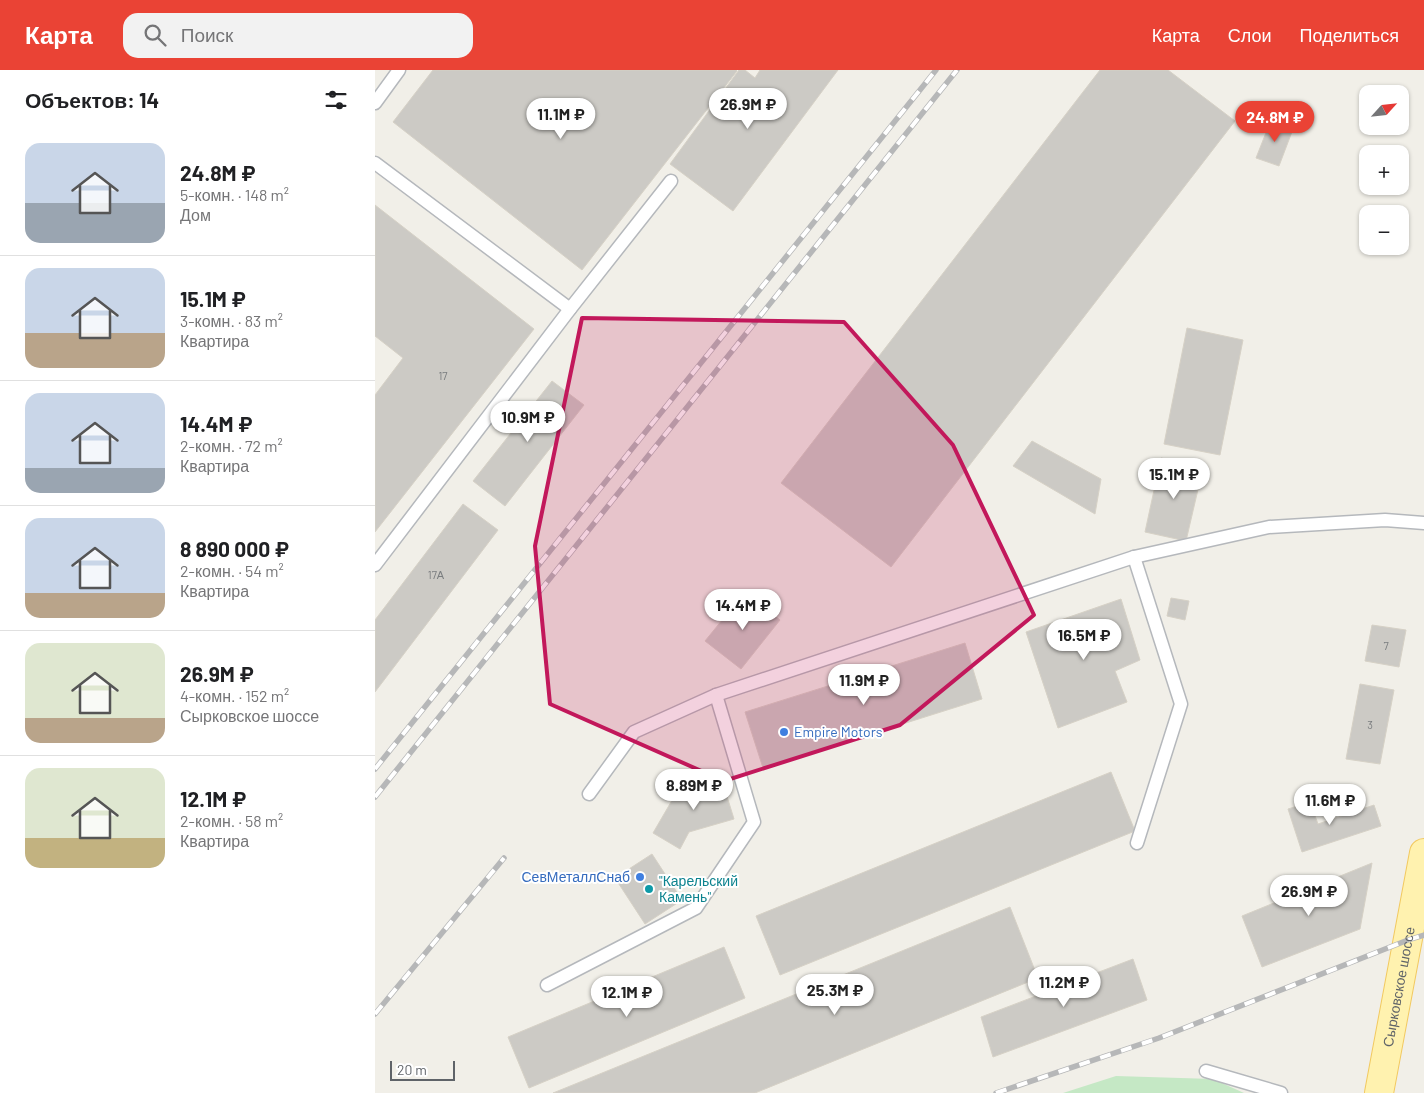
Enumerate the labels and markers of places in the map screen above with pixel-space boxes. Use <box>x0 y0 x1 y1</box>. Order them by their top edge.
pin: 26.9M ₽ <box>702 88 794 130</box>
pin: 11.1M ₽ <box>515 98 607 140</box>
pin: 24.8M ₽ <box>1229 100 1321 143</box>
pin: 10.9M ₽ <box>482 400 574 443</box>
pin: 15.1M ₽ <box>1128 458 1220 500</box>
pin: 14.4M ₽ <box>697 588 789 631</box>
pin: 16.5M ₽ <box>1038 618 1130 661</box>
pin: 11.9M ₽ <box>818 664 910 706</box>
place label: Empire Motors <box>794 723 883 740</box>
marker: Empire Motors <box>778 726 790 738</box>
pin: 8.89M ₽ <box>648 768 740 811</box>
pin: 11.6M ₽ <box>1284 784 1376 826</box>
place label: СевМеталлСнаб <box>522 868 630 885</box>
marker: СевМеталлСнаб <box>634 871 646 883</box>
place label: "Карельский Камень" <box>659 872 738 905</box>
pin: 26.9M ₽ <box>1263 874 1355 917</box>
marker: "Карельский Камень" <box>643 883 655 895</box>
pin: 11.2M ₽ <box>1018 966 1110 1008</box>
pin: 25.3M ₽ <box>789 974 881 1016</box>
pin: 12.1M ₽ <box>581 976 673 1018</box>

